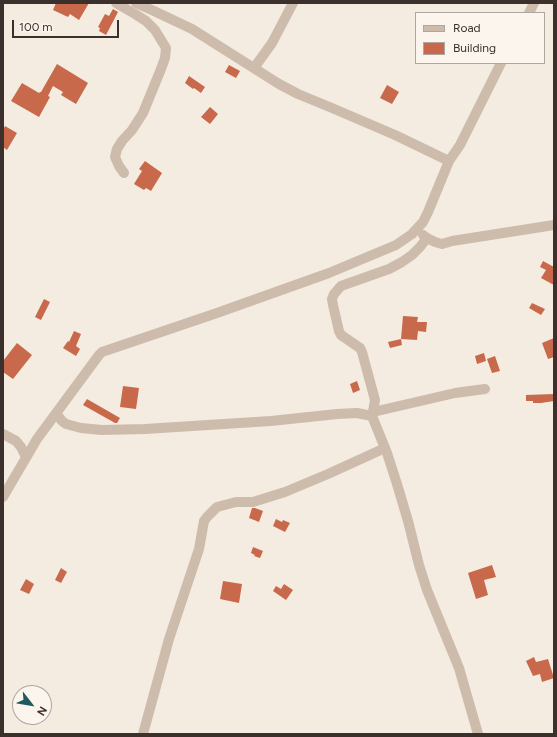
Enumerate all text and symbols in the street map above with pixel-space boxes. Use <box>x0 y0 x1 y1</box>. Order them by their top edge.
scale bar <box>14 12 121 38</box>
legend <box>415 12 545 64</box>
text: 100 m <box>19 20 53 34</box>
text: Road <box>453 21 481 35</box>
text: Building <box>453 41 496 55</box>
north arrow <box>12 685 52 725</box>
text: N <box>34 704 50 718</box>

